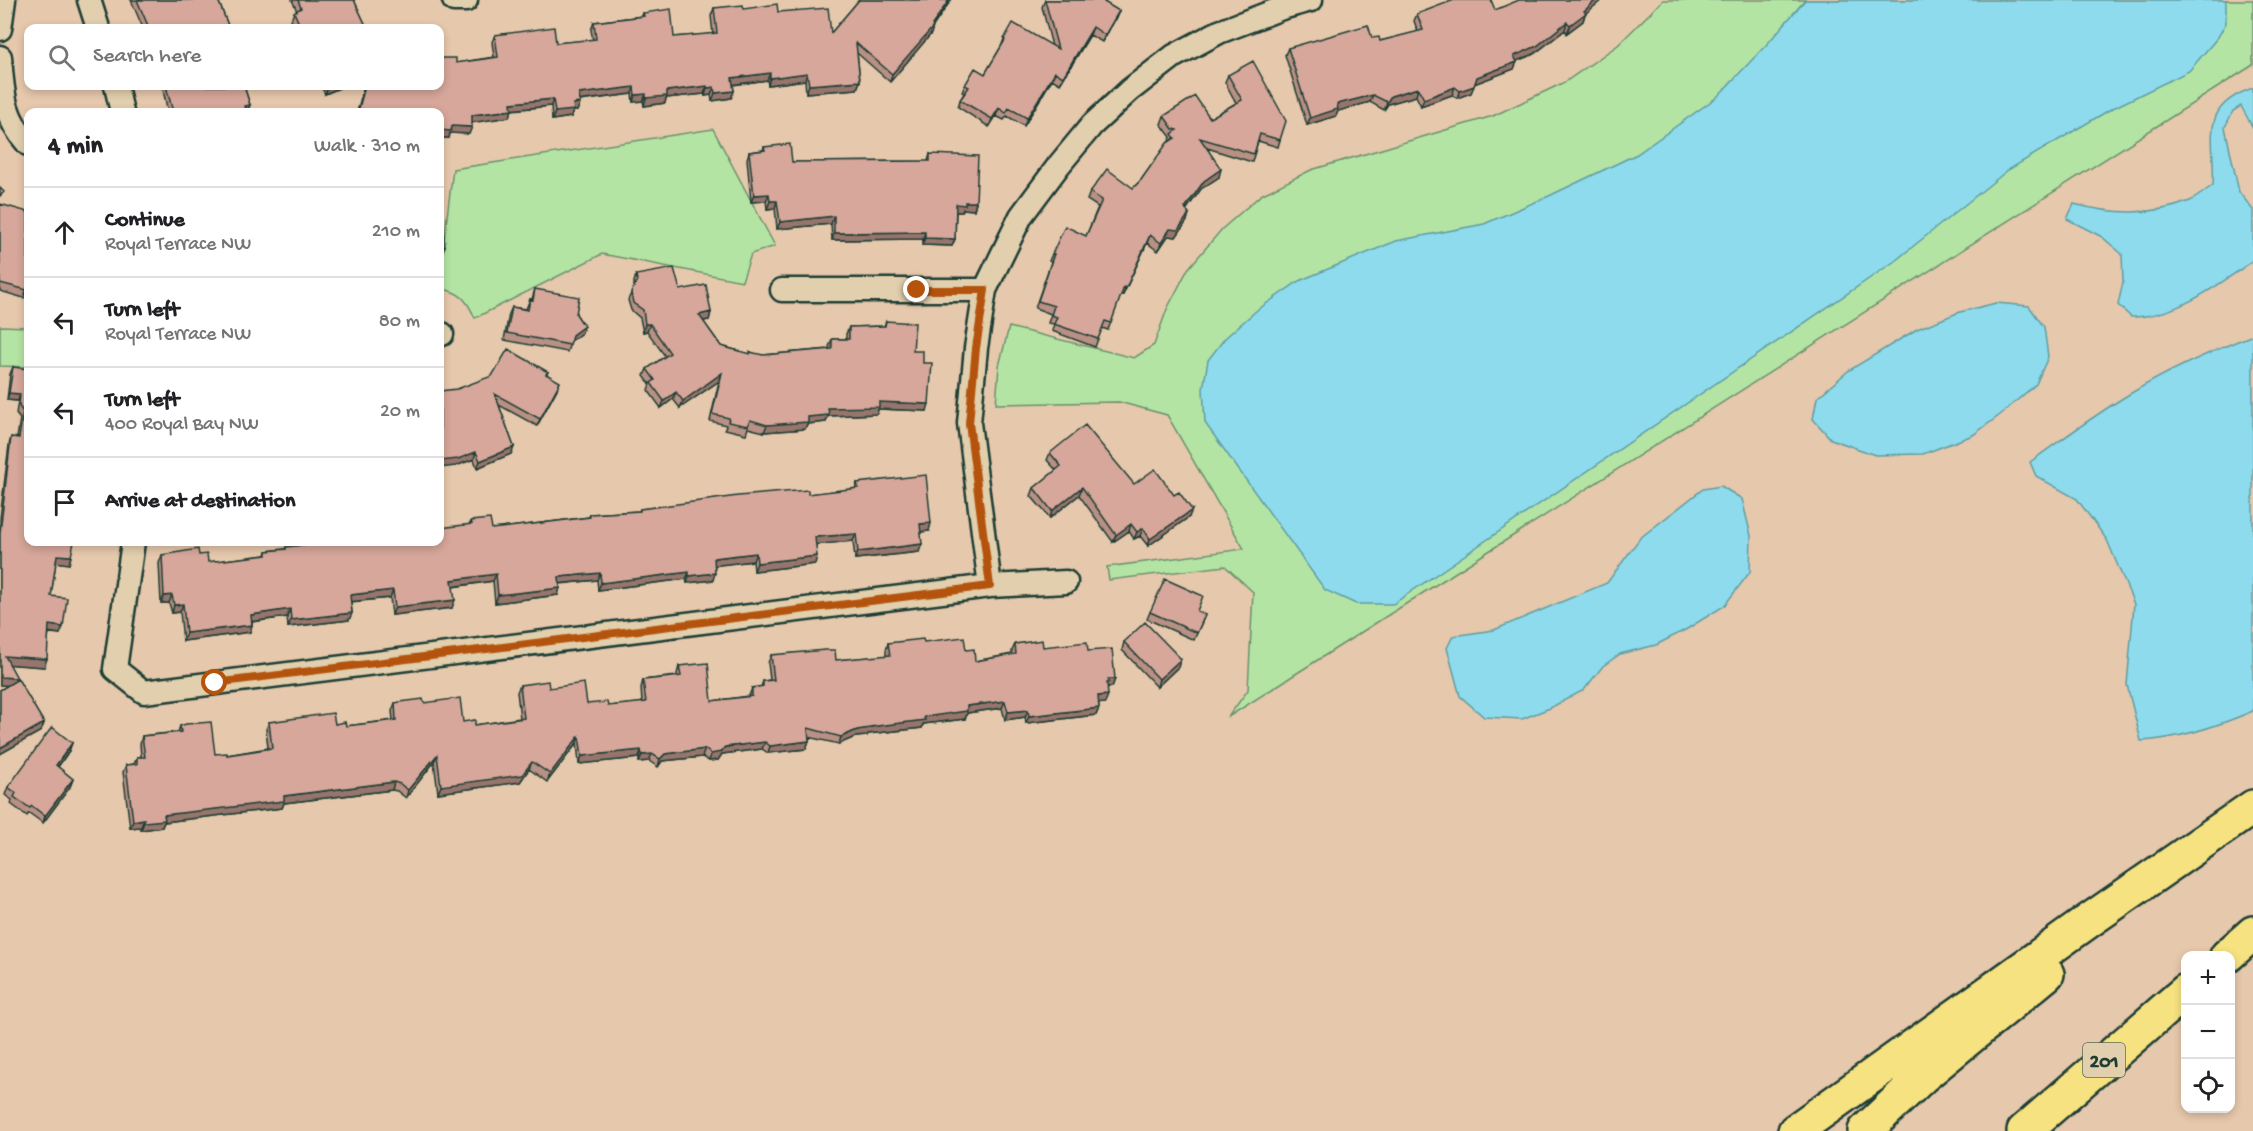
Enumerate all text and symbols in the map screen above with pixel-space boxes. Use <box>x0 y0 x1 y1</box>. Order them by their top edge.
search box <box>24 24 444 90</box>
icon: search <box>45 41 78 74</box>
text: Search here <box>93 44 201 70</box>
text: 4 min <box>48 132 103 163</box>
text: Walk · 310 m <box>314 136 420 159</box>
text: Continue <box>105 208 185 234</box>
icon: ahead <box>48 216 81 249</box>
text: 210 m <box>372 221 420 244</box>
text: Royal Terrace NW <box>105 234 251 257</box>
route end <box>903 276 929 302</box>
text: Turn left <box>105 298 179 324</box>
icon: left <box>48 306 81 339</box>
text: 80 m <box>379 311 420 334</box>
text: Royal Terrace NW <box>105 324 251 347</box>
text: Turn left <box>105 388 179 414</box>
icon: left <box>48 396 81 429</box>
text: 20 m <box>380 401 420 424</box>
text: 400 Royal Bay NW <box>105 414 259 437</box>
icon: arrive <box>48 486 81 519</box>
text: Arrive at destination <box>105 489 295 515</box>
route start <box>201 669 227 695</box>
map controls <box>2181 951 2235 1113</box>
button: + <box>2181 951 2235 1005</box>
button: − <box>2181 1005 2235 1059</box>
road number: 201 <box>2083 1043 2125 1077</box>
button: locate <box>2181 1059 2235 1113</box>

